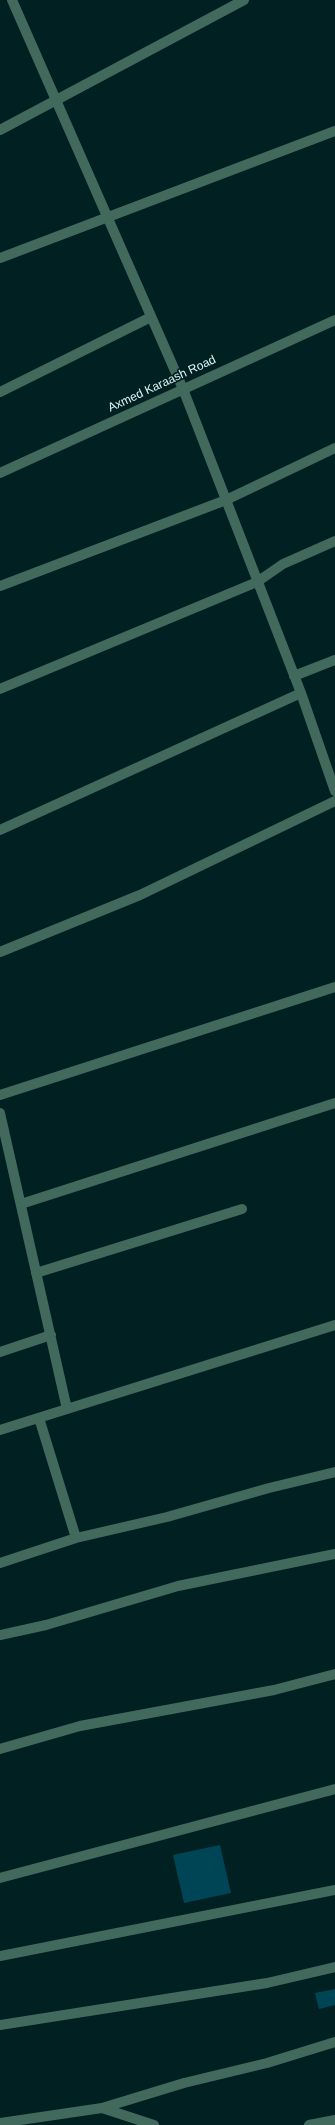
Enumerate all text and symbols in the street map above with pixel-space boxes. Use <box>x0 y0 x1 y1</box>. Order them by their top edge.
street label: Axmed Karaash Road <box>106 353 218 415</box>

